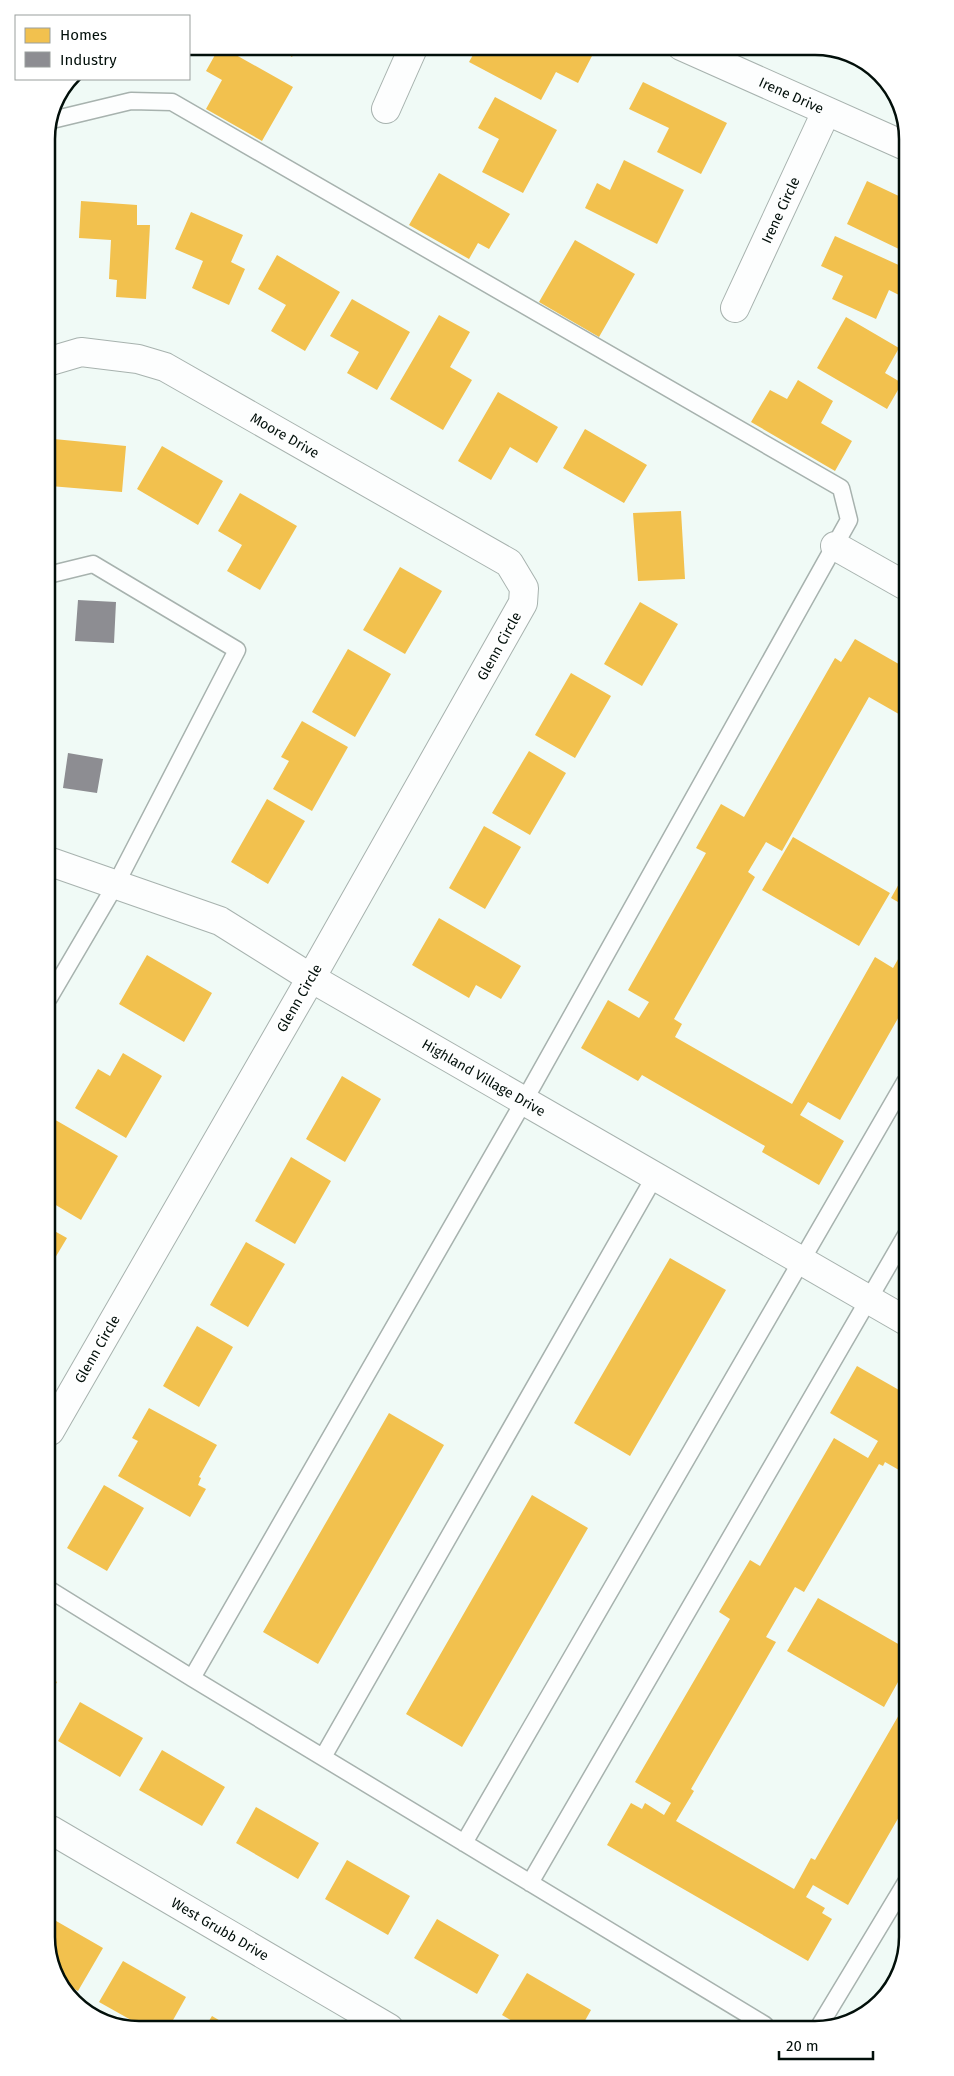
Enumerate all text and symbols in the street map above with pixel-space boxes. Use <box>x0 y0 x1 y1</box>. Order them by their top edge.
legend <box>15 15 190 80</box>
text: Homes <box>60 26 107 44</box>
text: Industry <box>60 51 117 69</box>
street label: Irene Drive <box>756 74 826 118</box>
street label: Irene Circle <box>758 174 804 246</box>
street label: Moore Drive <box>247 409 322 462</box>
street label: Glenn Circle <box>474 609 525 683</box>
street label: Glenn Circle <box>273 961 326 1035</box>
street label: Highland Village Drive <box>419 1036 548 1120</box>
street label: Glenn Circle <box>71 1312 124 1386</box>
street label: West Grubb Drive <box>168 1894 272 1965</box>
scale bar <box>779 2028 873 2060</box>
text: 20 m <box>786 2037 819 2055</box>

